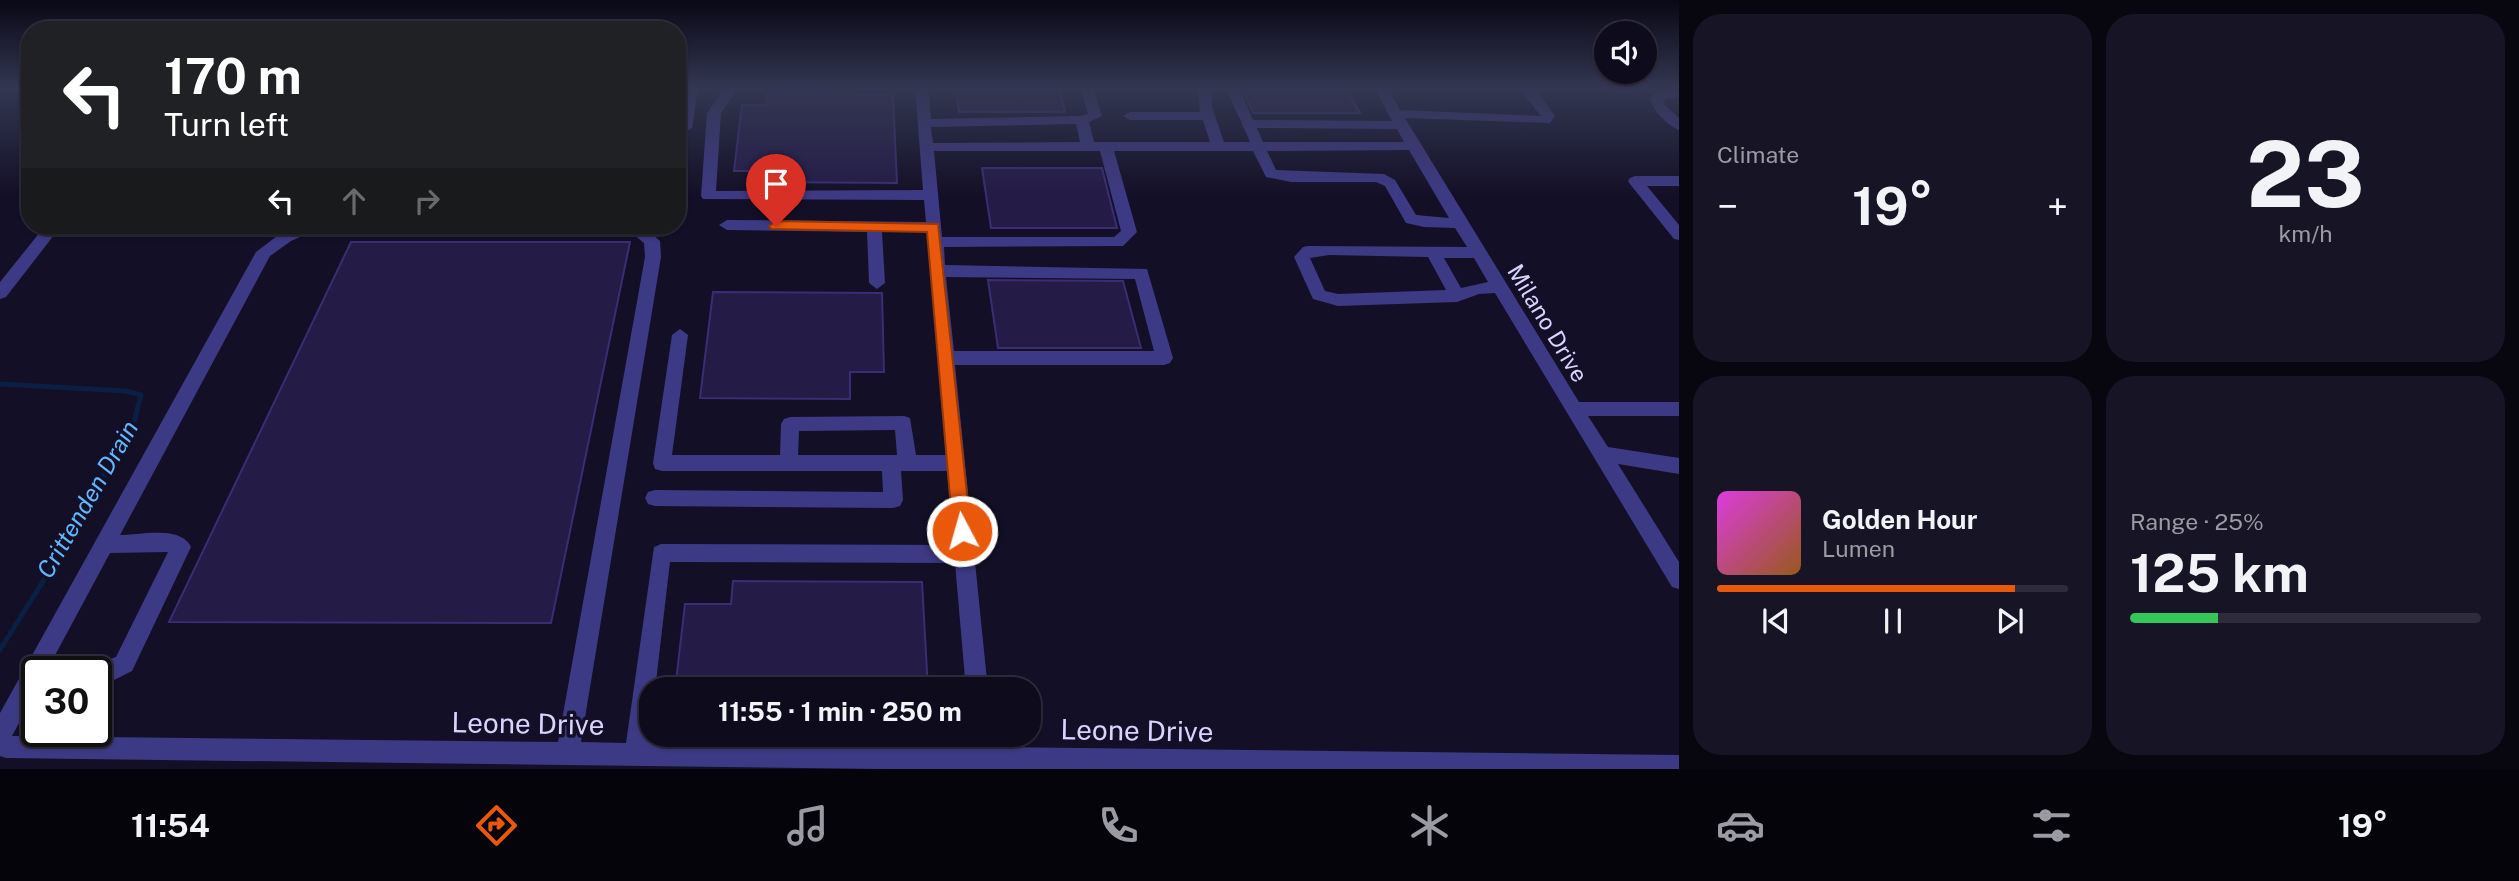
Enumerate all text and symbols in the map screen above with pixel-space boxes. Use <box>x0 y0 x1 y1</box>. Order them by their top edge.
map controls <box>1594 21 1657 84</box>
button: sound <box>1594 21 1657 84</box>
text: 170 m <box>164 47 302 105</box>
icon: left <box>49 49 140 140</box>
text: Turn left <box>164 106 289 143</box>
text: 23 <box>2246 121 2365 227</box>
text: Climate <box>1717 141 1799 168</box>
pin <box>746 154 806 226</box>
icon: arrive <box>757 165 795 203</box>
text: 19° <box>1852 176 1933 237</box>
icon: left <box>262 182 300 220</box>
icon: ahead <box>335 182 373 220</box>
icon: right <box>408 182 446 220</box>
text: − <box>1717 184 1738 229</box>
text: + <box>2047 184 2068 229</box>
text: km/h <box>2278 220 2333 247</box>
street label: Milano Drive <box>1502 259 1594 387</box>
water label: Crittenden Drain <box>31 415 143 583</box>
position arrow <box>925 494 999 568</box>
text: Golden Hour <box>1822 504 1977 535</box>
text: Range · 25% <box>2130 508 2264 535</box>
text: Lumen <box>1822 535 1895 562</box>
text: 125 km <box>2130 543 2309 604</box>
icon: previous <box>1757 602 1795 640</box>
icon: pause <box>1874 602 1912 640</box>
icon: next <box>1991 602 2029 640</box>
speed limit sign: 30 <box>21 656 112 747</box>
text: 11:55 · 1 min · 250 m <box>718 696 962 727</box>
street label: Leone Drive <box>451 705 605 741</box>
street label: Leone Drive <box>1060 712 1214 748</box>
icon: directions <box>472 801 521 850</box>
icon: music <box>783 801 832 850</box>
icon: phone <box>1094 801 1143 850</box>
icon: climate <box>1405 801 1454 850</box>
icon: car <box>1716 801 1765 850</box>
icon: filters <box>2027 801 2076 850</box>
text: 11:54 <box>131 807 210 844</box>
text: 19° <box>2338 807 2388 844</box>

